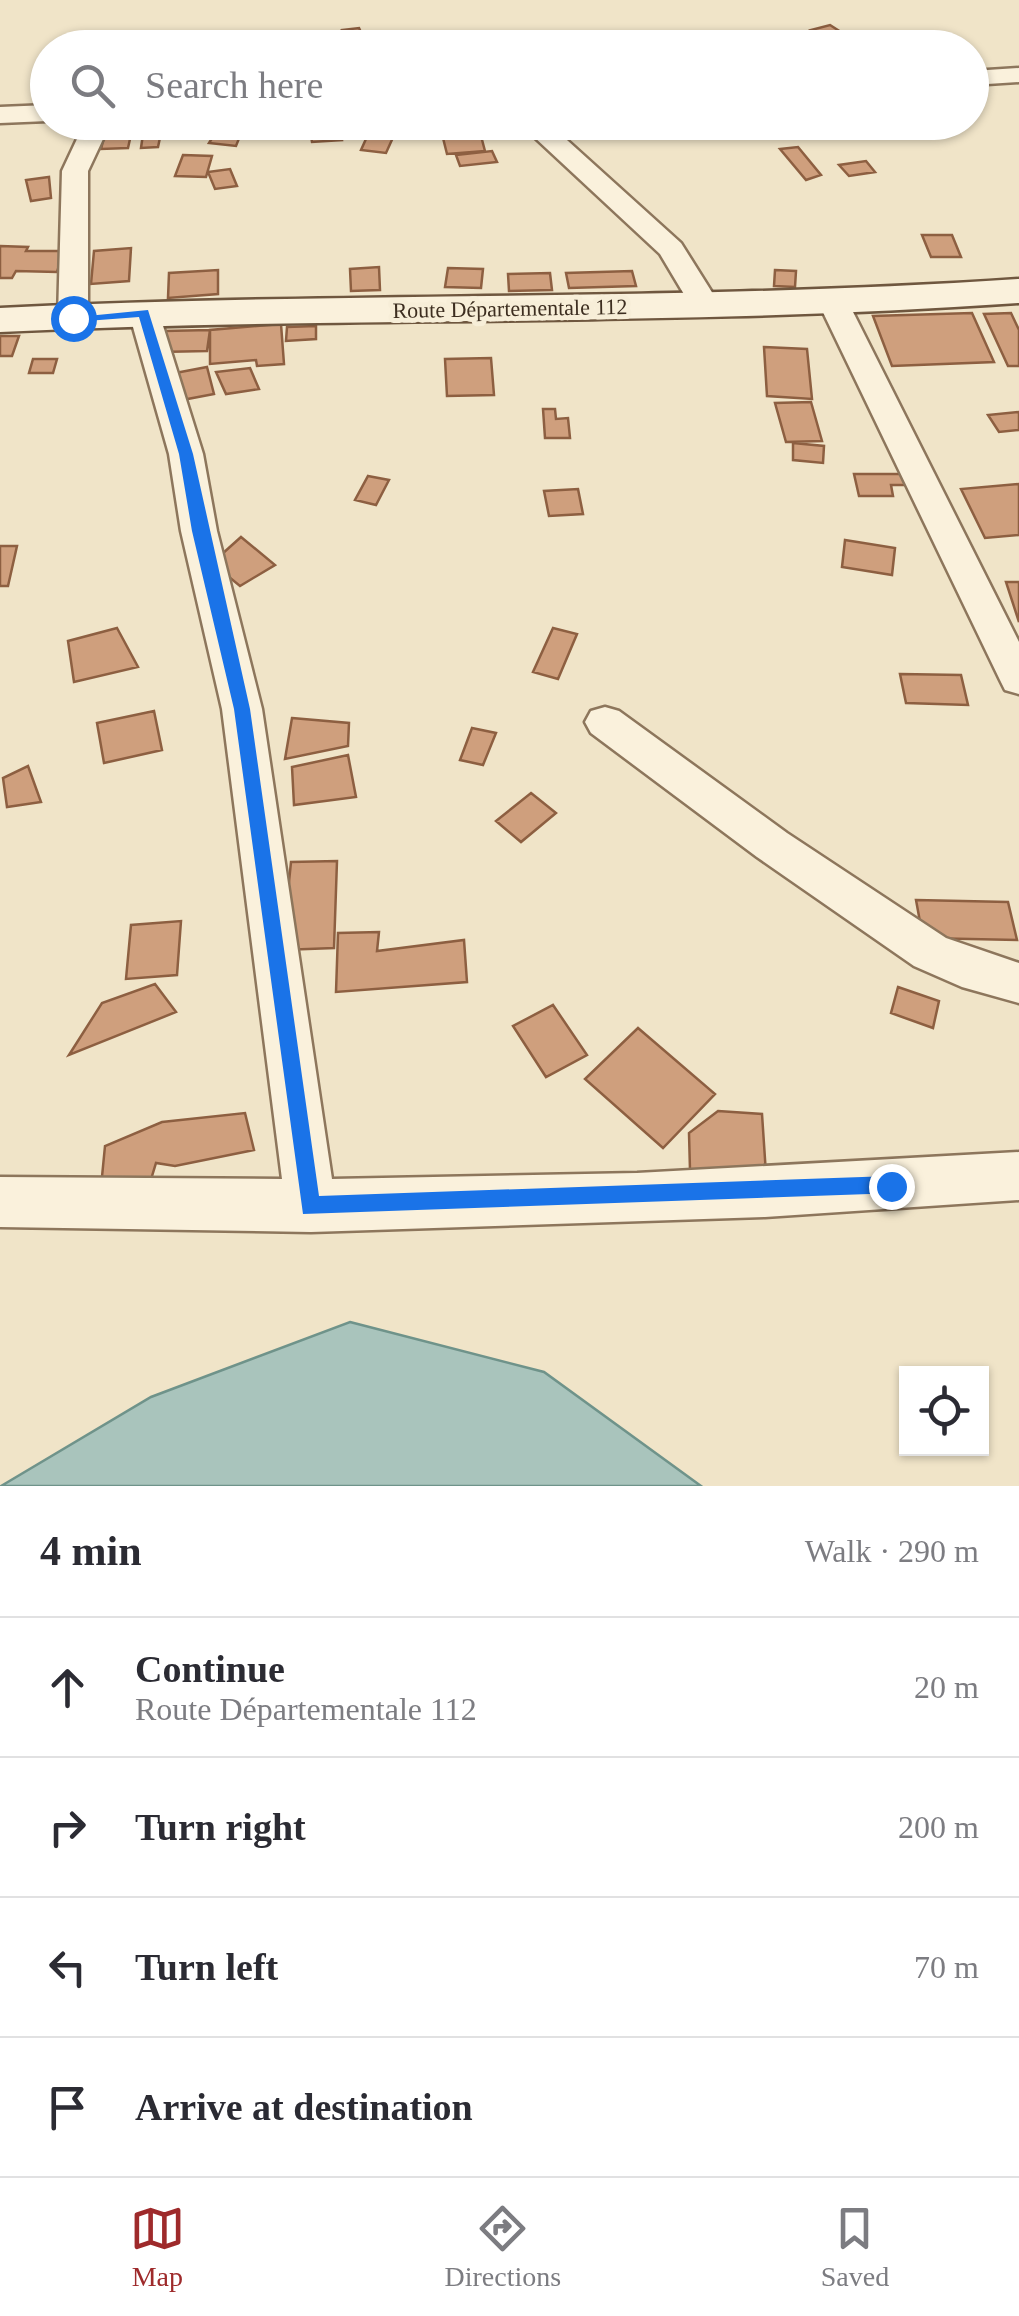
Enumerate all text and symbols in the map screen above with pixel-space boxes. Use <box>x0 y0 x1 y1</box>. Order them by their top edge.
search box <box>30 30 989 140</box>
icon: search <box>65 58 120 113</box>
text: Search here <box>145 64 323 106</box>
street label: Route Départementale 112 <box>392 294 628 323</box>
route start <box>51 296 97 342</box>
route end <box>869 1164 915 1210</box>
map controls <box>899 1366 989 1456</box>
button: locate <box>899 1366 989 1456</box>
text: 4 min <box>40 1528 142 1574</box>
text: Walk · 290 m <box>805 1533 979 1569</box>
text: Continue <box>135 1648 285 1690</box>
icon: ahead <box>40 1660 95 1715</box>
text: 20 m <box>914 1669 979 1705</box>
text: Route Départementale 112 <box>135 1691 477 1727</box>
icon: right <box>40 1800 95 1855</box>
text: Turn right <box>135 1806 306 1848</box>
text: 200 m <box>898 1809 979 1845</box>
icon: left <box>40 1940 95 1995</box>
text: Turn left <box>135 1946 278 1988</box>
text: 70 m <box>914 1949 979 1985</box>
icon: arrive <box>40 2080 95 2135</box>
text: Arrive at destination <box>135 2086 473 2128</box>
tab: Map <box>130 2201 185 2293</box>
tab: Directions <box>444 2201 561 2293</box>
tab: Saved <box>821 2201 889 2293</box>

